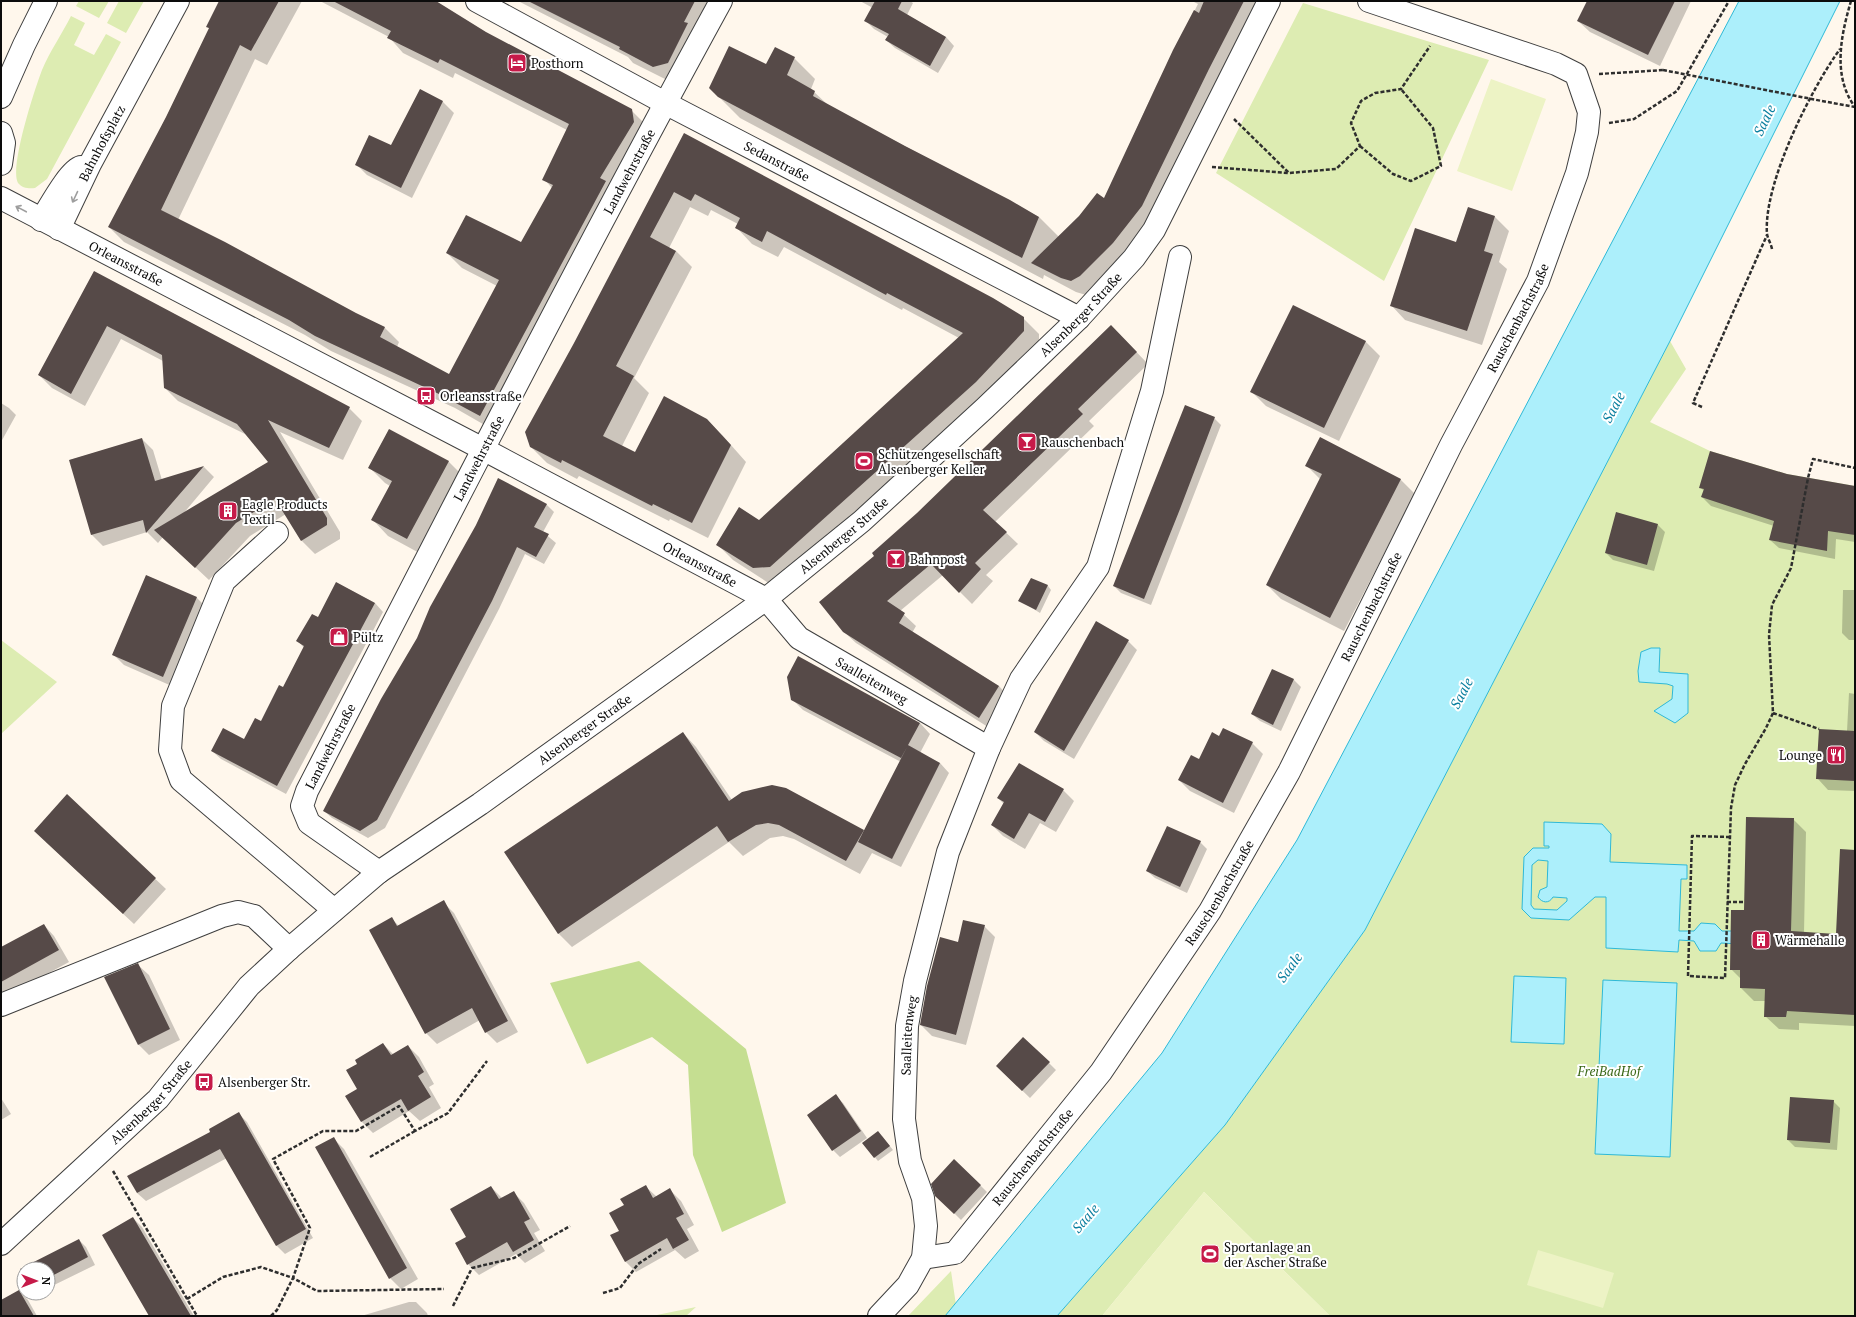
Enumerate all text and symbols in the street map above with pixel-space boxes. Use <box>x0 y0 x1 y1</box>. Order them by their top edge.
hotel icon: Posthorn <box>506 52 528 74</box>
place label: Posthorn <box>531 54 584 72</box>
water label: Saale <box>1748 101 1780 139</box>
street label: Bahnhofsplatz <box>74 102 129 184</box>
street label: Landwehrstraße <box>599 126 659 217</box>
street label: Sedanstraße <box>741 137 813 186</box>
one-way arrow <box>71 190 78 202</box>
one-way arrow <box>15 205 27 212</box>
street label: Orleansstraße <box>86 236 167 290</box>
street label: Rauschenbachstraße <box>1482 261 1553 375</box>
street label: Alsenberger Straße <box>1035 268 1126 360</box>
bus stop icon: Orleansstraße <box>415 385 437 407</box>
place label: Orleansstraße <box>440 387 522 405</box>
water label: Saale <box>1597 388 1629 426</box>
street label: Landwehrstraße <box>449 412 508 504</box>
bar icon: Rauschenbach <box>1016 431 1038 453</box>
place label: Rauschenbach <box>1041 433 1125 451</box>
place label: Schützengesellschaft Alsenberger Keller <box>878 445 1000 478</box>
sports icon: Schützengesellschaft Alsenberger Keller <box>853 450 875 472</box>
street label: Alsenberger Straße <box>795 492 892 578</box>
place label: Eagle Products Textil <box>242 495 328 528</box>
building icon: Eagle Products Textil <box>217 500 239 522</box>
street label: Orleansstraße <box>660 537 740 591</box>
bar icon: Bahnpost <box>885 548 907 570</box>
street label: Rauschenbachstraße <box>1336 549 1406 664</box>
place label: Bahnpost <box>910 550 965 568</box>
shop icon: Pültz <box>328 626 350 648</box>
place label: Pültz <box>353 628 383 646</box>
street label: Saalleitenweg <box>833 652 911 708</box>
water label: Saale <box>1445 674 1477 712</box>
street label: Alsenberger Straße <box>534 689 635 769</box>
street label: Landwehrstraße <box>301 700 360 792</box>
restaurant icon: Lounge <box>1825 744 1847 766</box>
place label: Lounge <box>1779 746 1822 764</box>
street label: Rauschenbachstraße <box>1180 836 1258 949</box>
building icon: Wärmehalle <box>1750 929 1772 951</box>
place label: Wärmehalle <box>1775 931 1845 949</box>
water label: Saale <box>1272 948 1307 986</box>
street label: Saalleitenweg <box>896 994 921 1076</box>
street label: Alsenberger Straße <box>106 1055 196 1148</box>
park label: FreiBadHof <box>1576 1062 1643 1080</box>
bus stop icon: Alsenberger Str. <box>193 1071 215 1093</box>
place label: Alsenberger Str. <box>218 1073 311 1091</box>
street label: Rauschenbachstraße <box>988 1104 1077 1209</box>
water label: Saale <box>1067 1199 1103 1237</box>
place label: Sportanlage an der Ascher Straße <box>1224 1238 1327 1271</box>
sports icon: Sportanlage an der Ascher Straße <box>1199 1243 1221 1265</box>
north arrow <box>16 1261 56 1301</box>
text: N <box>39 1277 53 1286</box>

